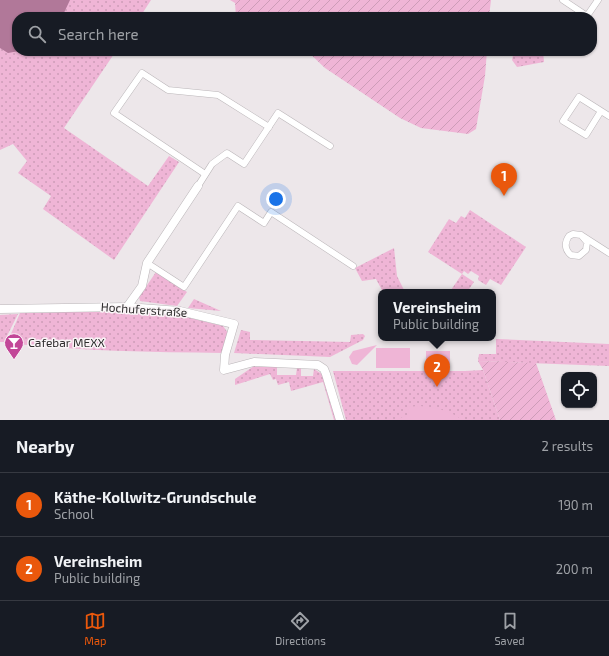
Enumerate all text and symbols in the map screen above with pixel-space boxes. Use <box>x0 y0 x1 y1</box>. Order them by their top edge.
search box <box>12 12 597 56</box>
icon: search <box>26 23 48 45</box>
text: Search here <box>58 25 139 43</box>
pin: 1 <box>491 163 517 196</box>
your location <box>266 189 286 209</box>
popup <box>378 289 496 341</box>
text: Vereinsheim <box>393 298 481 316</box>
street label: Hochuferstraße <box>100 299 188 319</box>
text: Public building <box>393 316 479 332</box>
bar icon: Cafebar MEXX <box>3 332 25 360</box>
place label: Cafebar MEXX <box>28 335 106 349</box>
pin: 2 <box>424 354 450 387</box>
map controls <box>561 372 597 408</box>
button: locate <box>561 372 597 408</box>
text: Nearby <box>16 436 74 456</box>
text: 2 results <box>541 438 593 454</box>
text: Käthe-Kollwitz-Grundschule <box>54 488 257 506</box>
text: 1 <box>26 497 32 513</box>
text: 190 m <box>558 497 593 513</box>
text: School <box>54 506 94 522</box>
text: Vereinsheim <box>54 552 142 570</box>
text: 2 <box>25 561 33 577</box>
text: 200 m <box>556 561 593 577</box>
text: Public building <box>54 570 140 586</box>
tab: Map <box>84 610 106 647</box>
tab: Directions <box>275 610 326 647</box>
tab: Saved <box>494 610 525 647</box>

